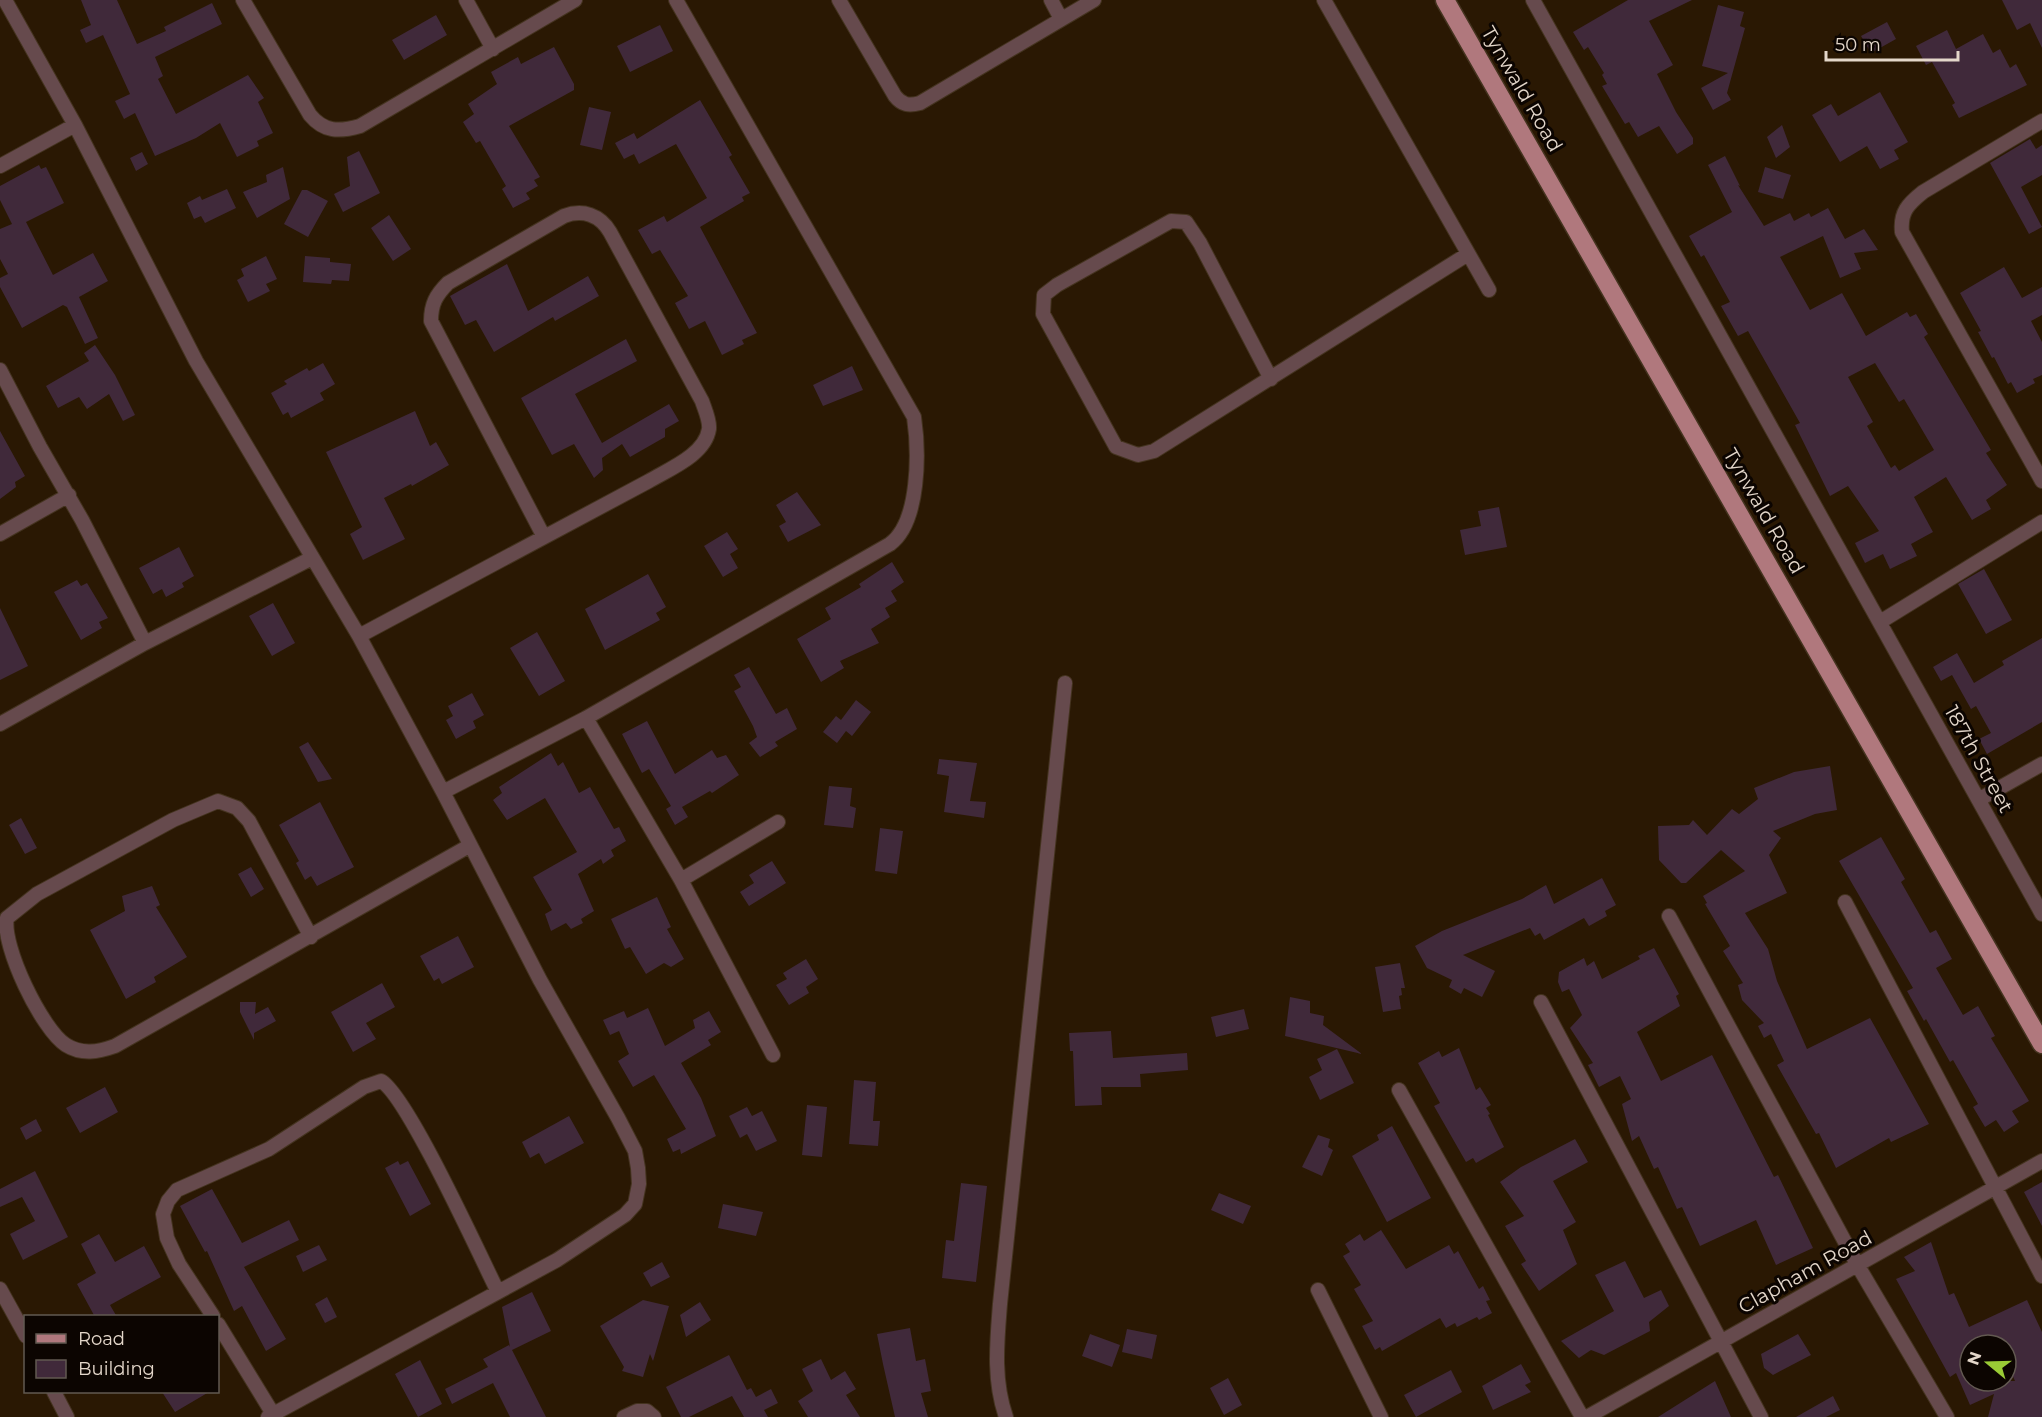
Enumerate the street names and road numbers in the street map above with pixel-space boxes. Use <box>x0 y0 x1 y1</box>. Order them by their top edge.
street label: Tynwald Road <box>1476 22 1568 156</box>
street label: Tynwald Road <box>1718 444 1810 578</box>
street label: 187th Street <box>1940 701 2018 817</box>
street label: Clapham Road <box>1734 1225 1876 1319</box>

